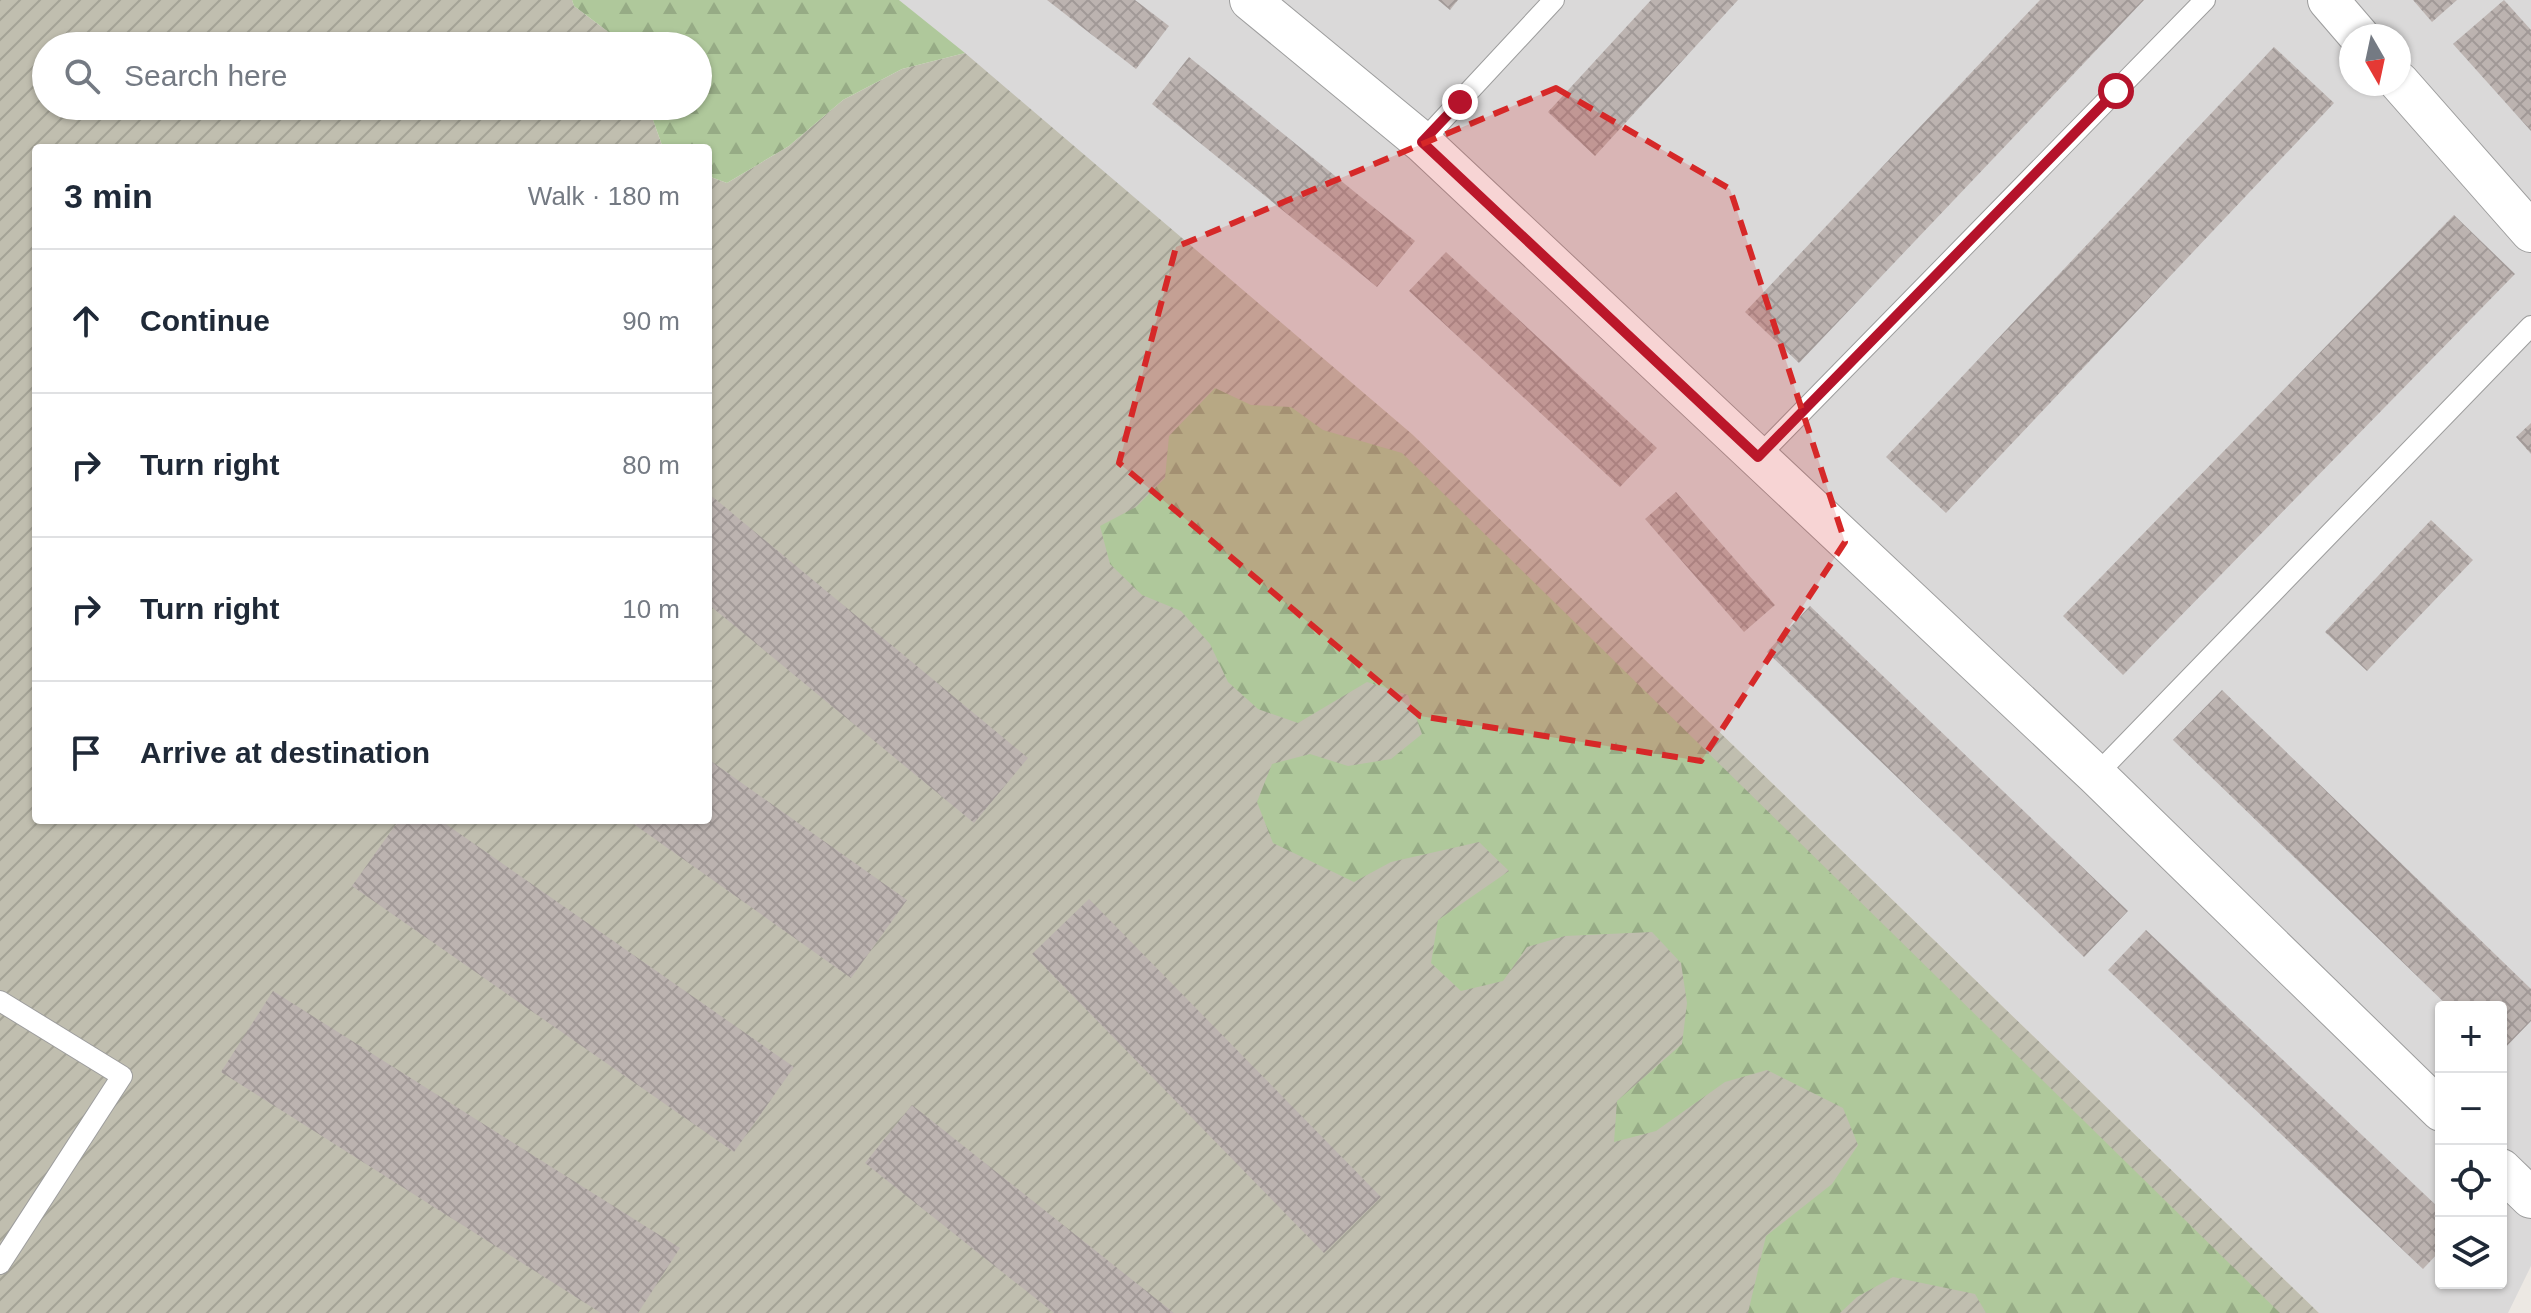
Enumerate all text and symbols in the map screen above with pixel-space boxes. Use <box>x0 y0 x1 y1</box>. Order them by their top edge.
north arrow <box>2339 24 2411 96</box>
search box <box>32 32 712 120</box>
icon: search <box>60 54 104 98</box>
text: Search here <box>124 59 287 92</box>
route start <box>2098 73 2134 109</box>
route end <box>1442 84 1478 120</box>
text: 3 min <box>64 177 153 215</box>
text: Walk · 180 m <box>528 181 680 211</box>
icon: ahead <box>64 299 108 343</box>
text: Continue <box>140 304 270 337</box>
text: 90 m <box>622 306 680 336</box>
icon: right <box>64 443 108 487</box>
text: Turn right <box>140 448 279 481</box>
text: 80 m <box>622 450 680 480</box>
icon: right <box>64 587 108 631</box>
text: Turn right <box>140 592 279 625</box>
text: 10 m <box>622 594 680 624</box>
icon: arrive <box>64 731 108 775</box>
text: Arrive at destination <box>140 736 430 769</box>
map controls <box>2435 1001 2507 1289</box>
button: + <box>2435 1001 2507 1073</box>
button: − <box>2435 1073 2507 1145</box>
button: locate <box>2435 1145 2507 1217</box>
button: layers <box>2435 1217 2507 1289</box>

